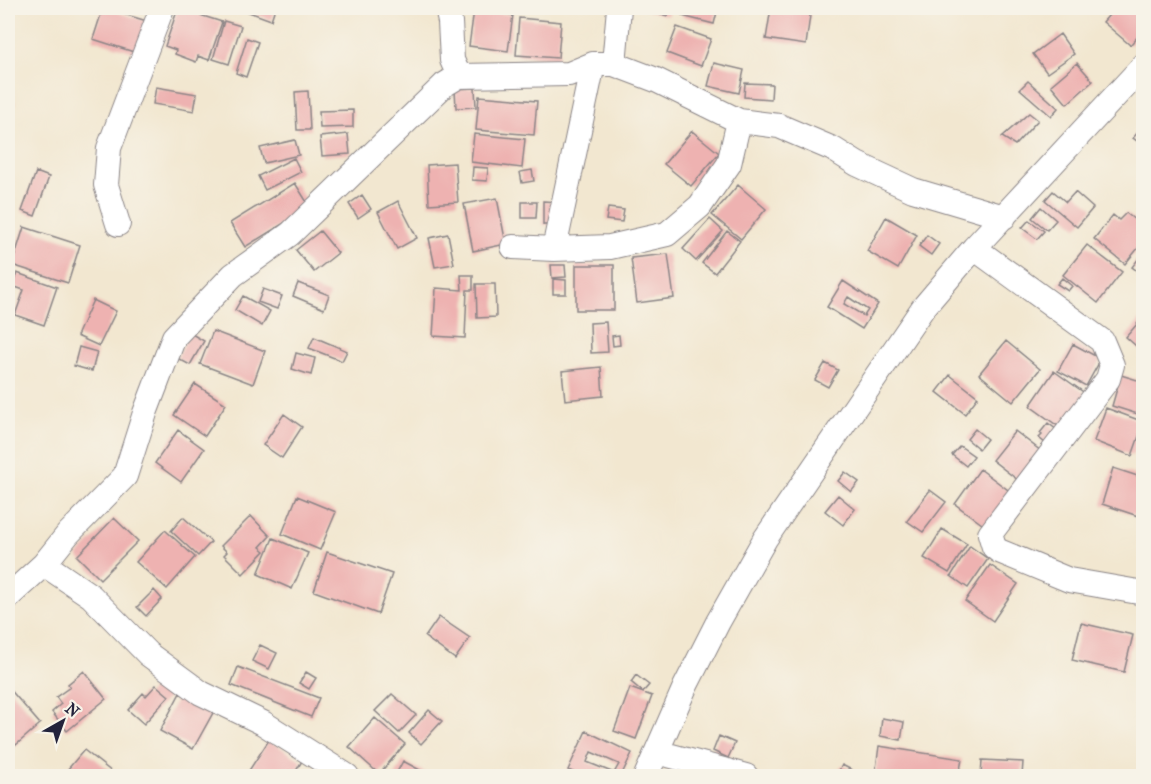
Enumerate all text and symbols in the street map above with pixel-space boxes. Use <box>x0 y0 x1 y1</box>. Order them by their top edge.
north arrow <box>33 691 93 751</box>
text: N <box>62 699 84 722</box>

